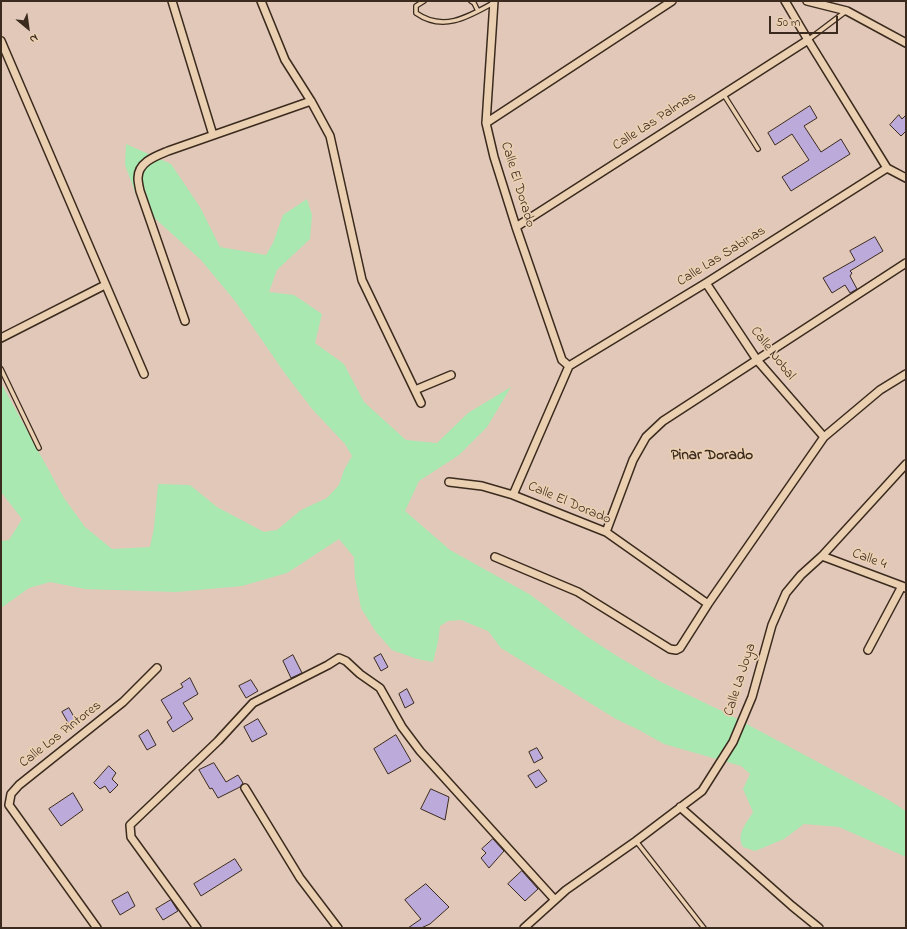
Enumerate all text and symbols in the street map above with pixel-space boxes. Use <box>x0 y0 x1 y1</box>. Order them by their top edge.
north arrow <box>8 8 48 48</box>
scale bar <box>771 8 840 34</box>
text: 50 m <box>776 14 800 32</box>
text: N <box>27 30 41 47</box>
street label: Calle Las Palmas <box>610 89 700 155</box>
street label: Calle El Dorado <box>496 140 538 230</box>
street label: Calle Las Sabinas <box>675 223 769 291</box>
street label: Calle Nobal <box>746 324 798 384</box>
district label: Pinar Dorado <box>671 448 753 466</box>
street label: Calle El Dorado <box>525 479 613 529</box>
street label: Calle 4 <box>849 546 889 574</box>
street label: Calle La Joya <box>721 642 761 718</box>
street label: Calle Los Pintores <box>17 698 105 772</box>

